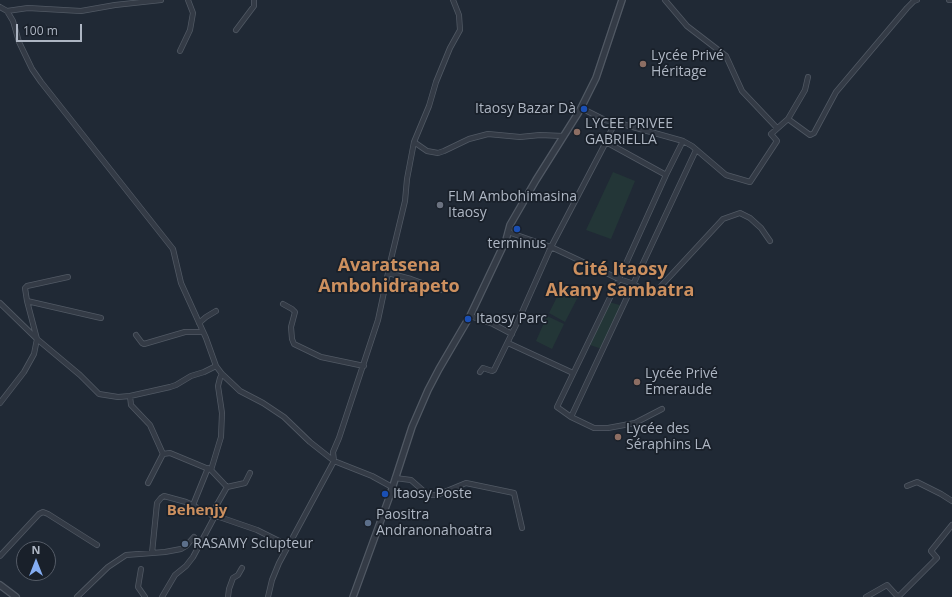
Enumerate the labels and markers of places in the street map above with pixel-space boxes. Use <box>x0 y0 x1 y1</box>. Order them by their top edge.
place label: Lycée Privé Héritage <box>651 48 724 80</box>
marker: Lycée Privé Héritage <box>638 59 648 69</box>
place label: Itaosy Bazar Dà <box>475 101 576 117</box>
marker: Itaosy Bazar Dà <box>579 104 589 114</box>
place label: LYCEE PRIVEE GABRIELLA <box>585 116 673 148</box>
marker: LYCEE PRIVEE GABRIELLA <box>572 127 582 137</box>
place label: FLM Ambohimasina Itaosy <box>448 189 577 222</box>
marker: FLM Ambohimasina Itaosy <box>435 200 445 210</box>
marker: terminus <box>512 224 522 234</box>
place label: terminus <box>488 236 546 252</box>
place label: Itaosy Parc <box>476 311 547 327</box>
marker: Itaosy Parc <box>463 314 473 324</box>
place label: Lycée Privé Emeraude <box>645 366 718 398</box>
marker: Lycée Privé Emeraude <box>632 377 642 387</box>
place label: Lycée des Séraphins LA <box>626 421 711 454</box>
marker: Lycée des Séraphins LA <box>613 432 623 442</box>
place label: Itaosy Poste <box>393 486 472 502</box>
marker: Itaosy Poste <box>380 489 390 499</box>
place label: Paositra Andranonahoatra <box>376 507 492 540</box>
marker: Paositra Andranonahoatra <box>363 518 373 528</box>
place label: RASAMY Sclupteur <box>193 536 313 552</box>
marker: RASAMY Sclupteur <box>180 539 190 549</box>

